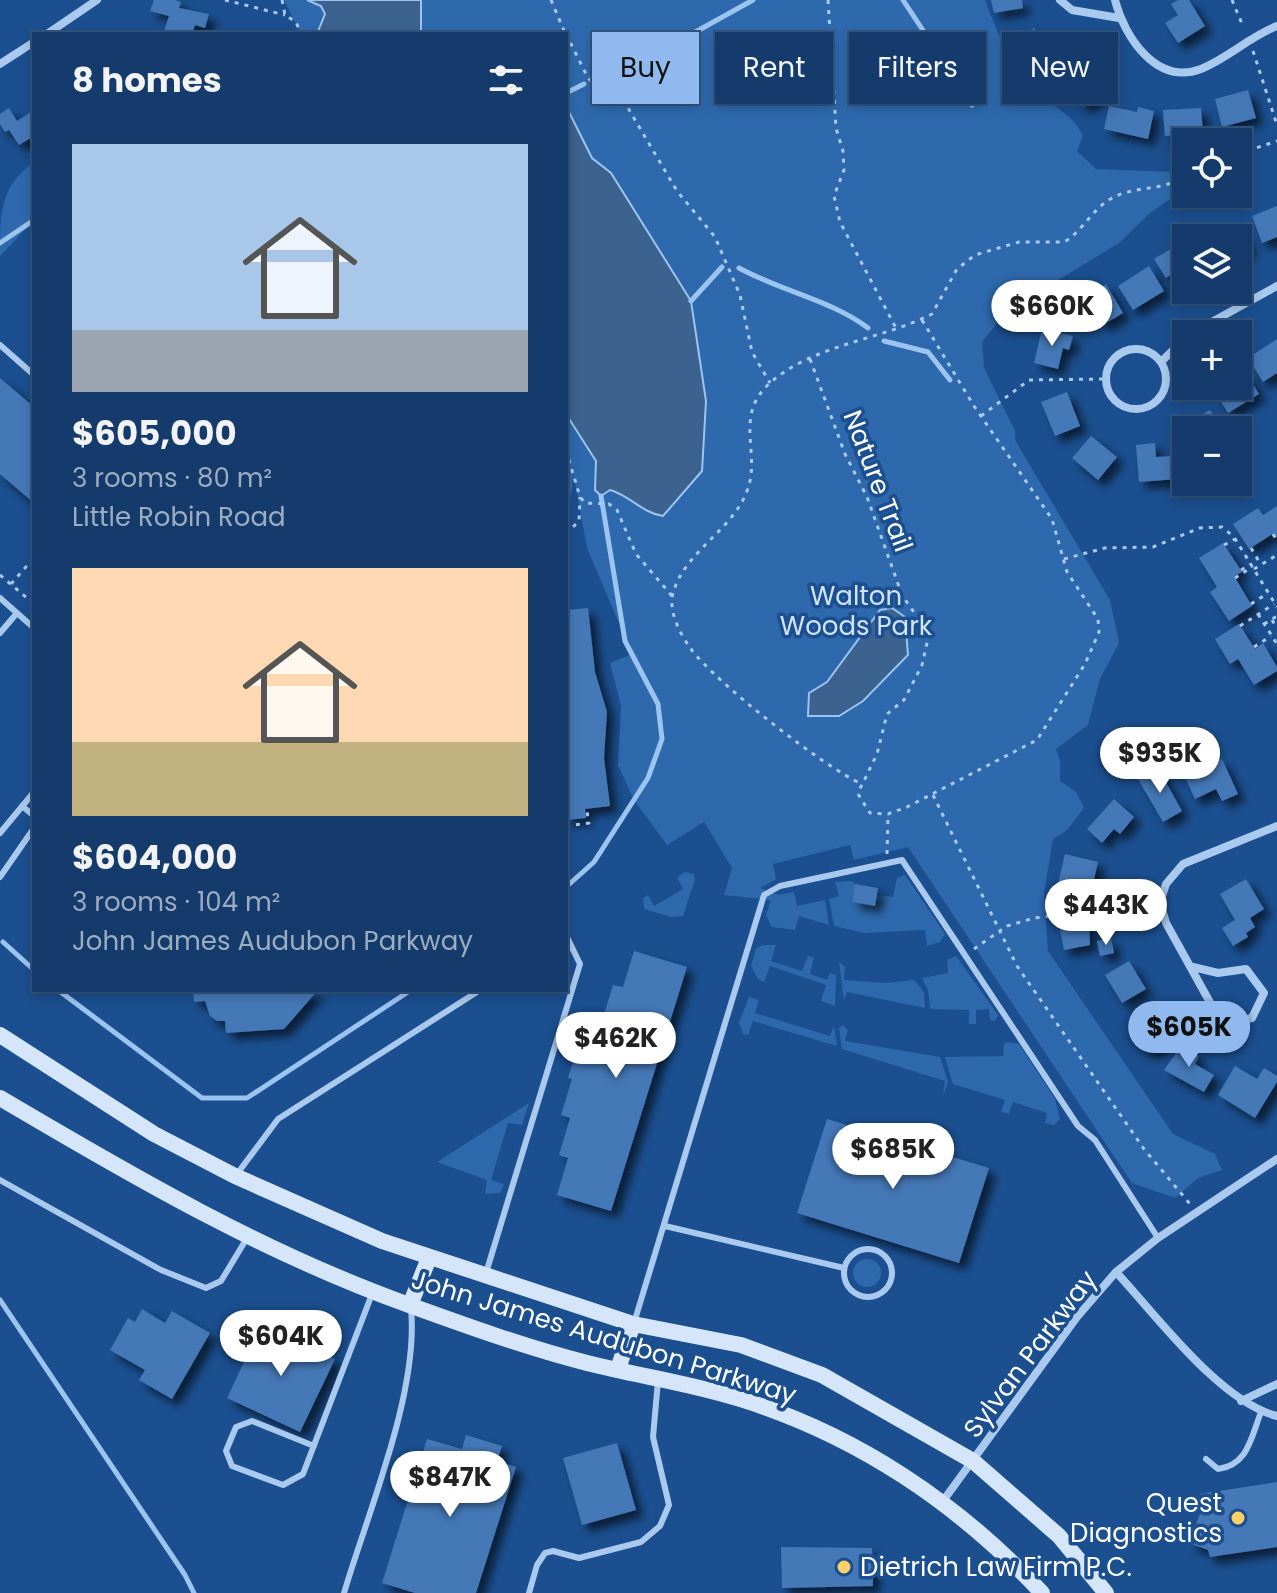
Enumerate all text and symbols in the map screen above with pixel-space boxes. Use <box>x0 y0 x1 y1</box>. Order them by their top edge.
chip: Buy <box>592 32 699 104</box>
chip: Rent <box>715 32 833 104</box>
chip: Filters <box>849 32 986 104</box>
chip: New <box>1002 32 1118 104</box>
text: 8 homes <box>72 56 222 104</box>
icon: filters <box>484 58 528 102</box>
map controls <box>1172 128 1252 496</box>
button: locate <box>1172 128 1252 208</box>
icon: home <box>228 196 372 340</box>
button: layers <box>1172 224 1252 304</box>
pin: $660K <box>996 280 1108 348</box>
text: $660K <box>1009 288 1095 324</box>
button: + <box>1172 320 1252 400</box>
street label: Nature Trail <box>835 405 921 557</box>
text: $605,000 <box>72 409 237 457</box>
button: − <box>1172 416 1252 496</box>
text: 3 rooms · 80 m² <box>72 460 272 496</box>
text: Little Robin Road <box>72 499 286 535</box>
park label: Walton Woods Park <box>780 578 933 644</box>
icon: home <box>228 620 372 764</box>
pin: $935K <box>1104 727 1216 795</box>
text: $935K <box>1118 735 1202 771</box>
text: $604,000 <box>72 833 237 881</box>
pin: $443K <box>1050 879 1162 947</box>
text: 3 rooms · 104 m² <box>72 884 280 920</box>
text: $443K <box>1063 887 1149 923</box>
text: John James Audubon Parkway <box>72 923 473 959</box>
pin: $605K <box>1133 1001 1245 1069</box>
text: $605K <box>1146 1009 1232 1045</box>
pin: $462K <box>560 1012 672 1080</box>
text: $462K <box>574 1020 658 1056</box>
pin: $685K <box>837 1123 949 1191</box>
text: $685K <box>850 1131 936 1167</box>
street label: John James Audubon Parkway <box>407 1261 801 1413</box>
street label: Sylvan Parkway <box>955 1263 1105 1445</box>
pin: $604K <box>225 1310 337 1378</box>
text: $604K <box>238 1318 324 1354</box>
pin: $847K <box>394 1451 506 1519</box>
text: $847K <box>408 1459 492 1495</box>
place label: Quest Diagnostics <box>1070 1485 1222 1551</box>
marker: Quest Diagnostics <box>1229 1509 1247 1527</box>
place label: Dietrich Law Firm P.C. <box>860 1549 1132 1585</box>
marker: Dietrich Law Firm P.C. <box>835 1558 853 1576</box>

